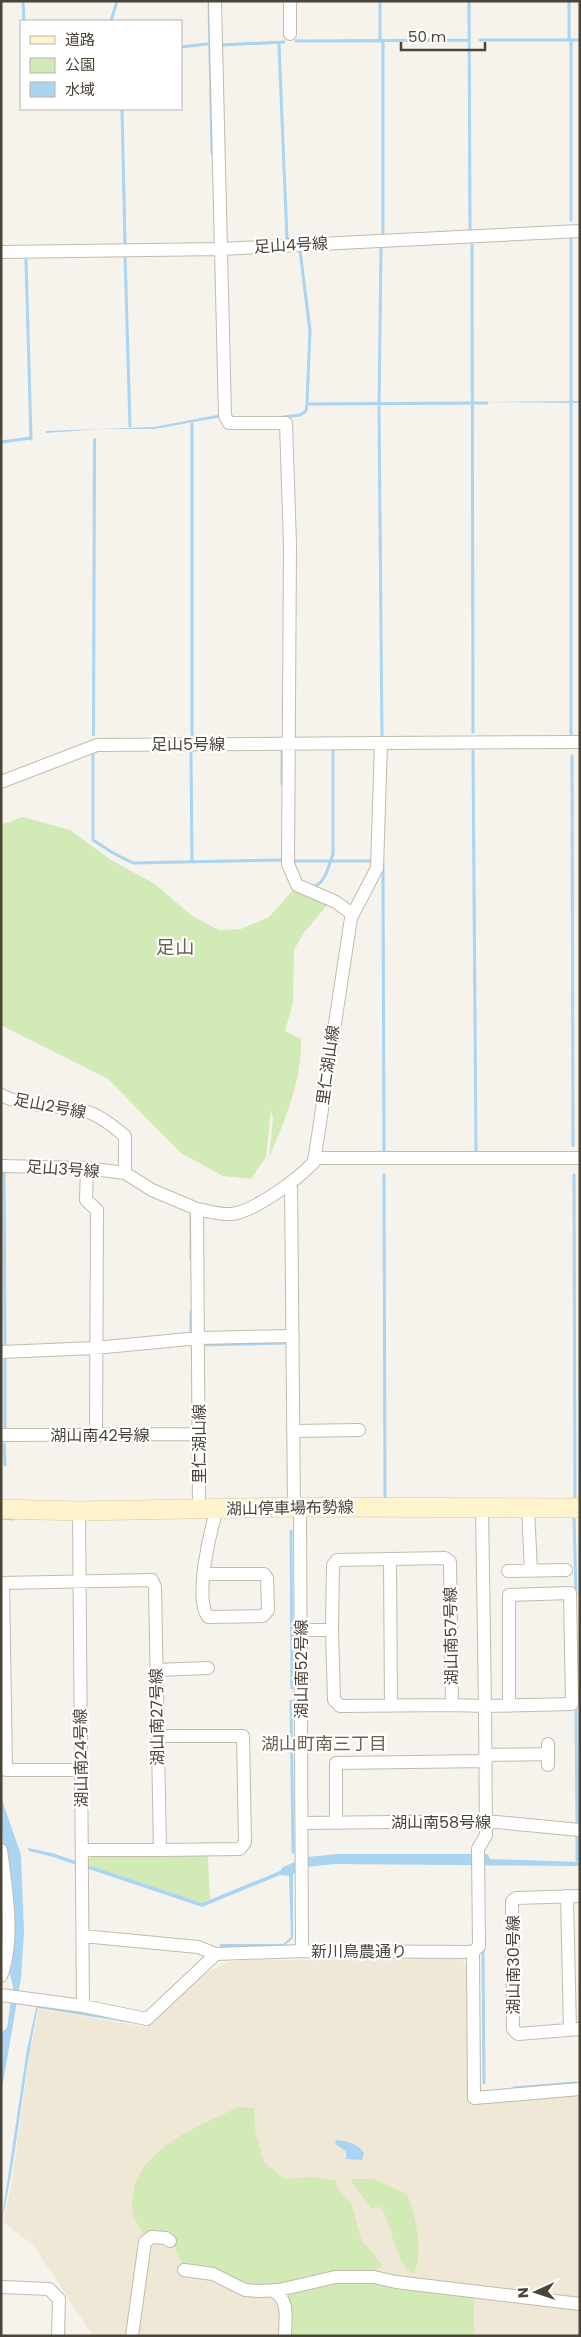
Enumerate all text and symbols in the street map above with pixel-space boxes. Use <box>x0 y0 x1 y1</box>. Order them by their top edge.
legend <box>20 20 182 110</box>
scale bar <box>401 20 485 52</box>
text: 50 m <box>408 26 446 47</box>
text: 道路 <box>65 29 95 50</box>
text: 公園 <box>65 54 95 75</box>
text: 水域 <box>65 79 95 100</box>
street label: 足山4号線 <box>253 232 329 258</box>
street label: 足山5号線 <box>151 733 225 756</box>
district label: 足山 <box>156 934 194 961</box>
street label: 里仁湖山線 <box>311 1024 345 1106</box>
street label: 足山2号線 <box>12 1088 88 1124</box>
street label: 足山3号線 <box>26 1155 100 1183</box>
street label: 里仁湖山線 <box>188 1404 211 1484</box>
street label: 湖山南42号線 <box>50 1424 150 1447</box>
street label: 湖山停車場布勢線 <box>226 1495 354 1521</box>
street label: 湖山南57号線 <box>439 1586 463 1686</box>
street label: 湖山南52号線 <box>290 1619 313 1719</box>
street label: 湖山南27号線 <box>145 1668 169 1766</box>
street label: 湖山南24号線 <box>69 1708 93 1808</box>
district label: 湖山町南三丁目 <box>261 1731 387 1756</box>
street label: 湖山南58号線 <box>391 1811 491 1834</box>
street label: 湖山南30号線 <box>502 1915 525 2015</box>
street label: 新川鳥農通り <box>311 1940 407 1963</box>
north arrow <box>511 2267 561 2317</box>
text: N <box>513 2287 533 2298</box>

